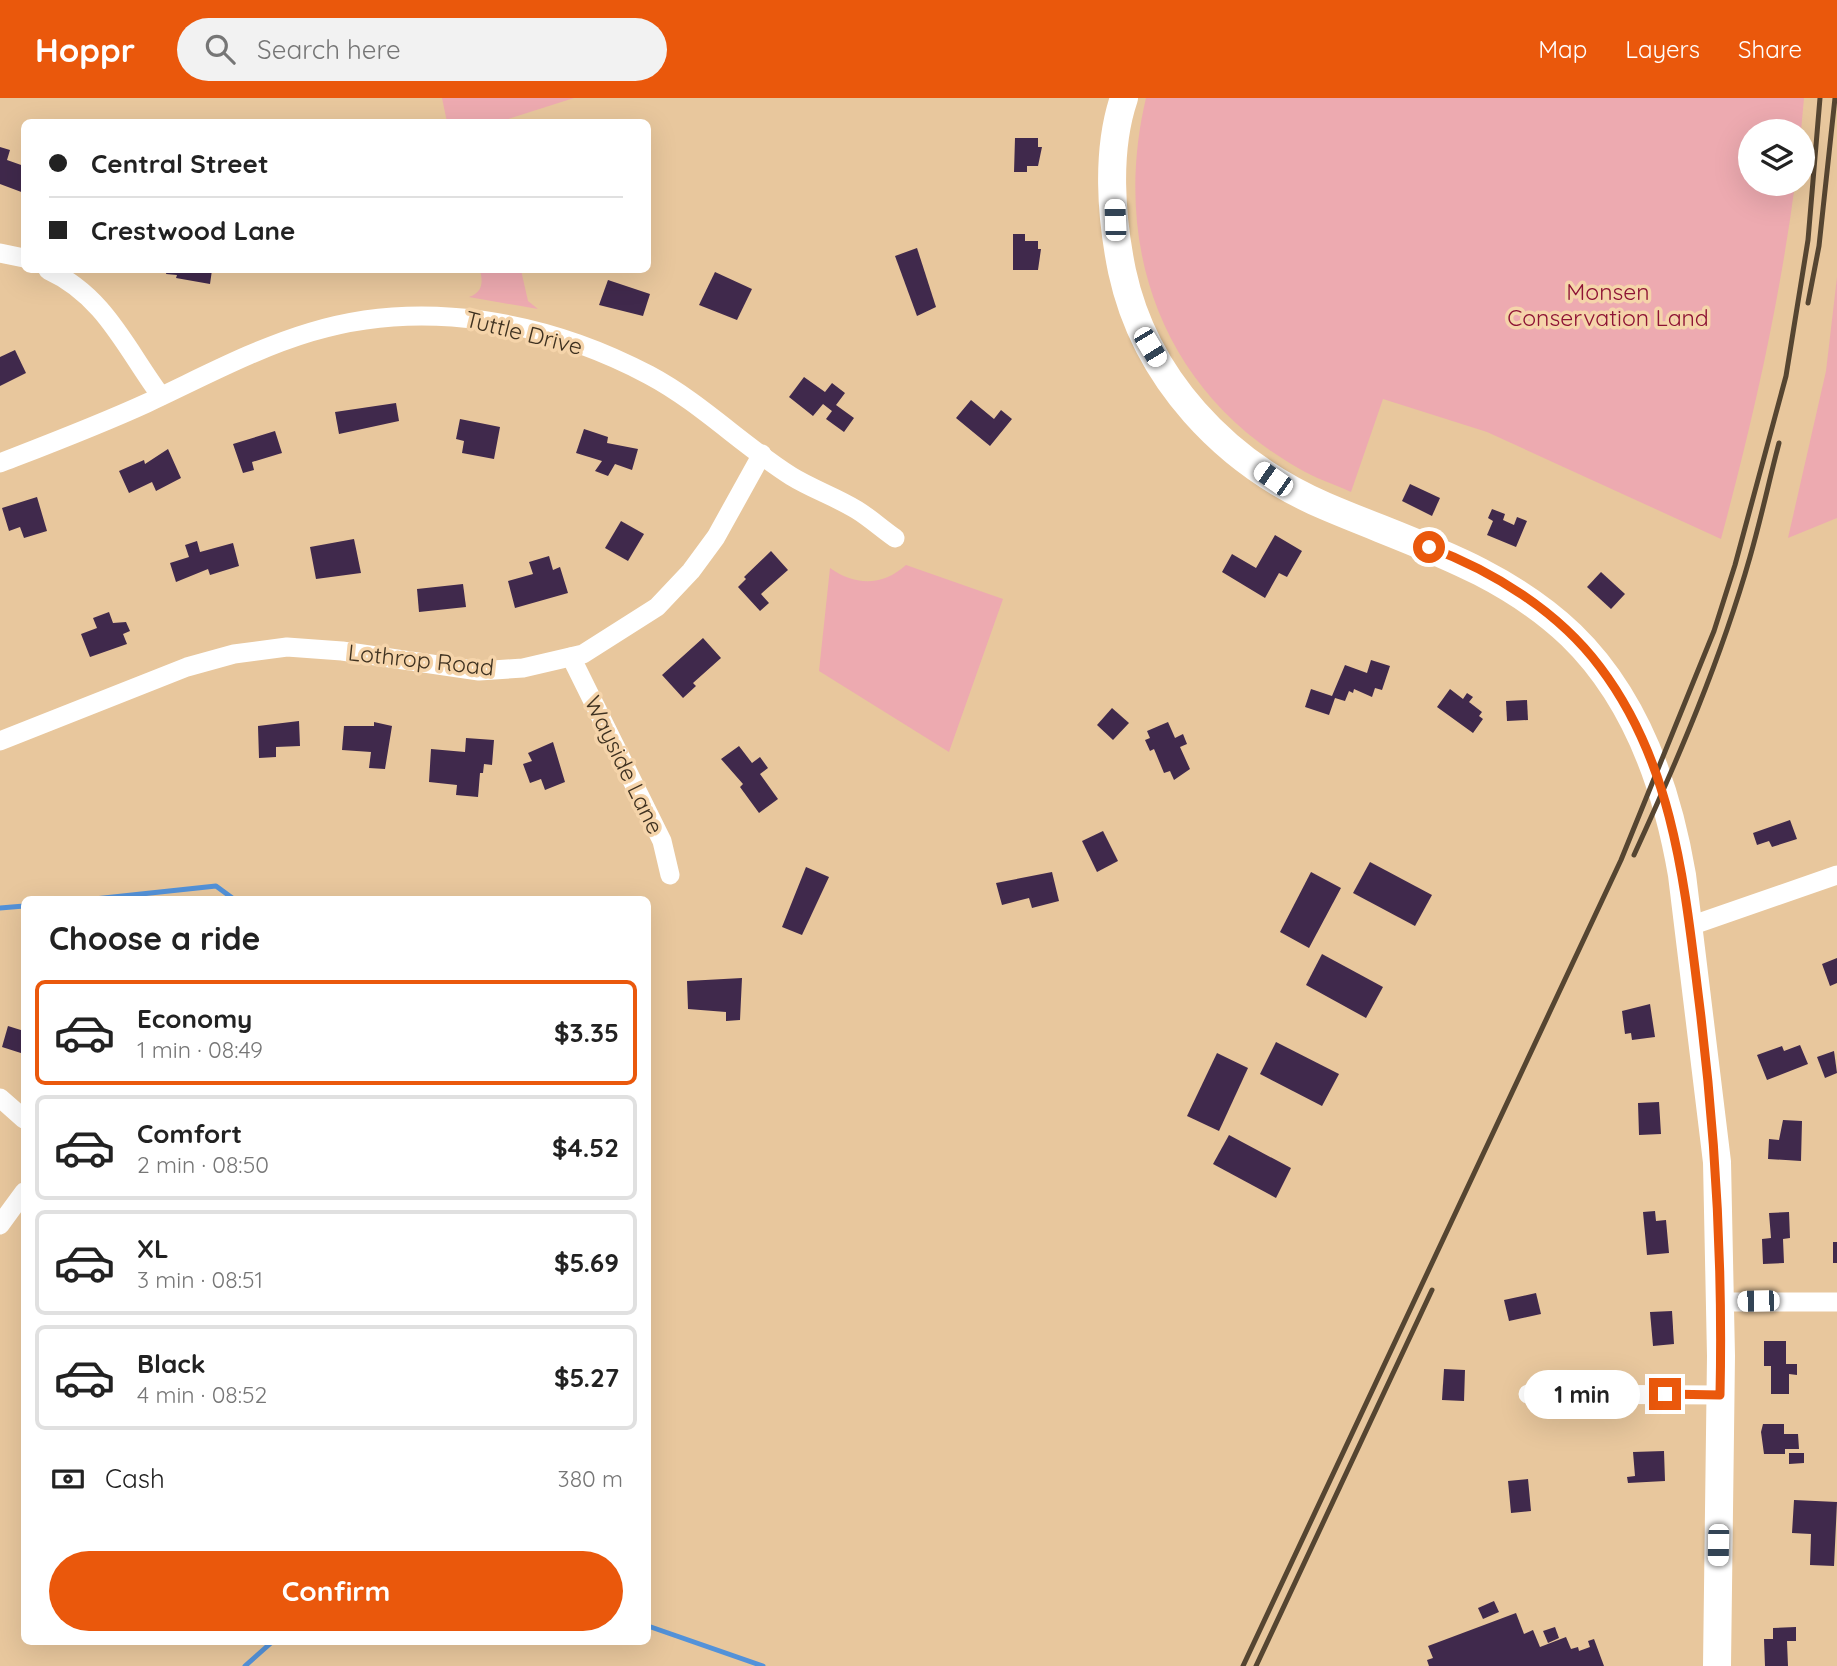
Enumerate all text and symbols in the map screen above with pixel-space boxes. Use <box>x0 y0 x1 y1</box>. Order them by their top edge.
search box <box>177 18 667 81</box>
text: Hoppr <box>35 29 135 70</box>
icon: search <box>201 30 239 68</box>
text: Search here <box>257 33 401 66</box>
text: Map <box>1538 34 1587 64</box>
text: Layers <box>1625 34 1700 64</box>
text: Share <box>1738 34 1802 64</box>
map controls <box>1738 119 1815 196</box>
button: layers <box>1738 119 1815 196</box>
text: Central Street <box>91 147 269 180</box>
car <box>1104 199 1127 241</box>
text: Crestwood Lane <box>91 214 295 247</box>
park label: Monsen Conservation Land <box>1507 277 1709 332</box>
street label: Tuttle Drive <box>463 304 586 361</box>
car <box>1131 324 1170 370</box>
car <box>1250 458 1297 500</box>
route start <box>1413 531 1445 563</box>
street label: Lothrop Road <box>347 637 495 682</box>
street label: Wayside Lane <box>579 691 670 839</box>
text: Choose a ride <box>49 918 261 958</box>
icon: car <box>53 1001 116 1064</box>
text: Economy <box>137 1002 252 1035</box>
text: $3.35 <box>554 1016 619 1049</box>
text: 1 min · 08:49 <box>137 1035 263 1064</box>
icon: car <box>53 1116 116 1179</box>
text: Comfort <box>137 1117 242 1150</box>
text: $4.52 <box>552 1131 619 1164</box>
text: 2 min · 08:50 <box>137 1150 269 1179</box>
icon: car <box>53 1231 116 1294</box>
text: XL <box>137 1232 169 1265</box>
text: $5.69 <box>554 1246 619 1279</box>
text: 3 min · 08:51 <box>137 1265 263 1294</box>
car <box>1737 1290 1780 1312</box>
icon: car <box>53 1346 116 1409</box>
text: Black <box>137 1347 206 1380</box>
text: $5.27 <box>554 1361 619 1394</box>
callout: 1 min <box>1525 1370 1640 1418</box>
route end <box>1649 1378 1681 1410</box>
text: 4 min · 08:52 <box>137 1380 267 1409</box>
text: 1 min <box>1554 1380 1610 1409</box>
icon: cash <box>49 1460 87 1498</box>
text: Cash <box>105 1462 165 1495</box>
text: 380 m <box>558 1464 623 1493</box>
car <box>1708 1524 1729 1566</box>
button: Confirm <box>49 1551 623 1631</box>

